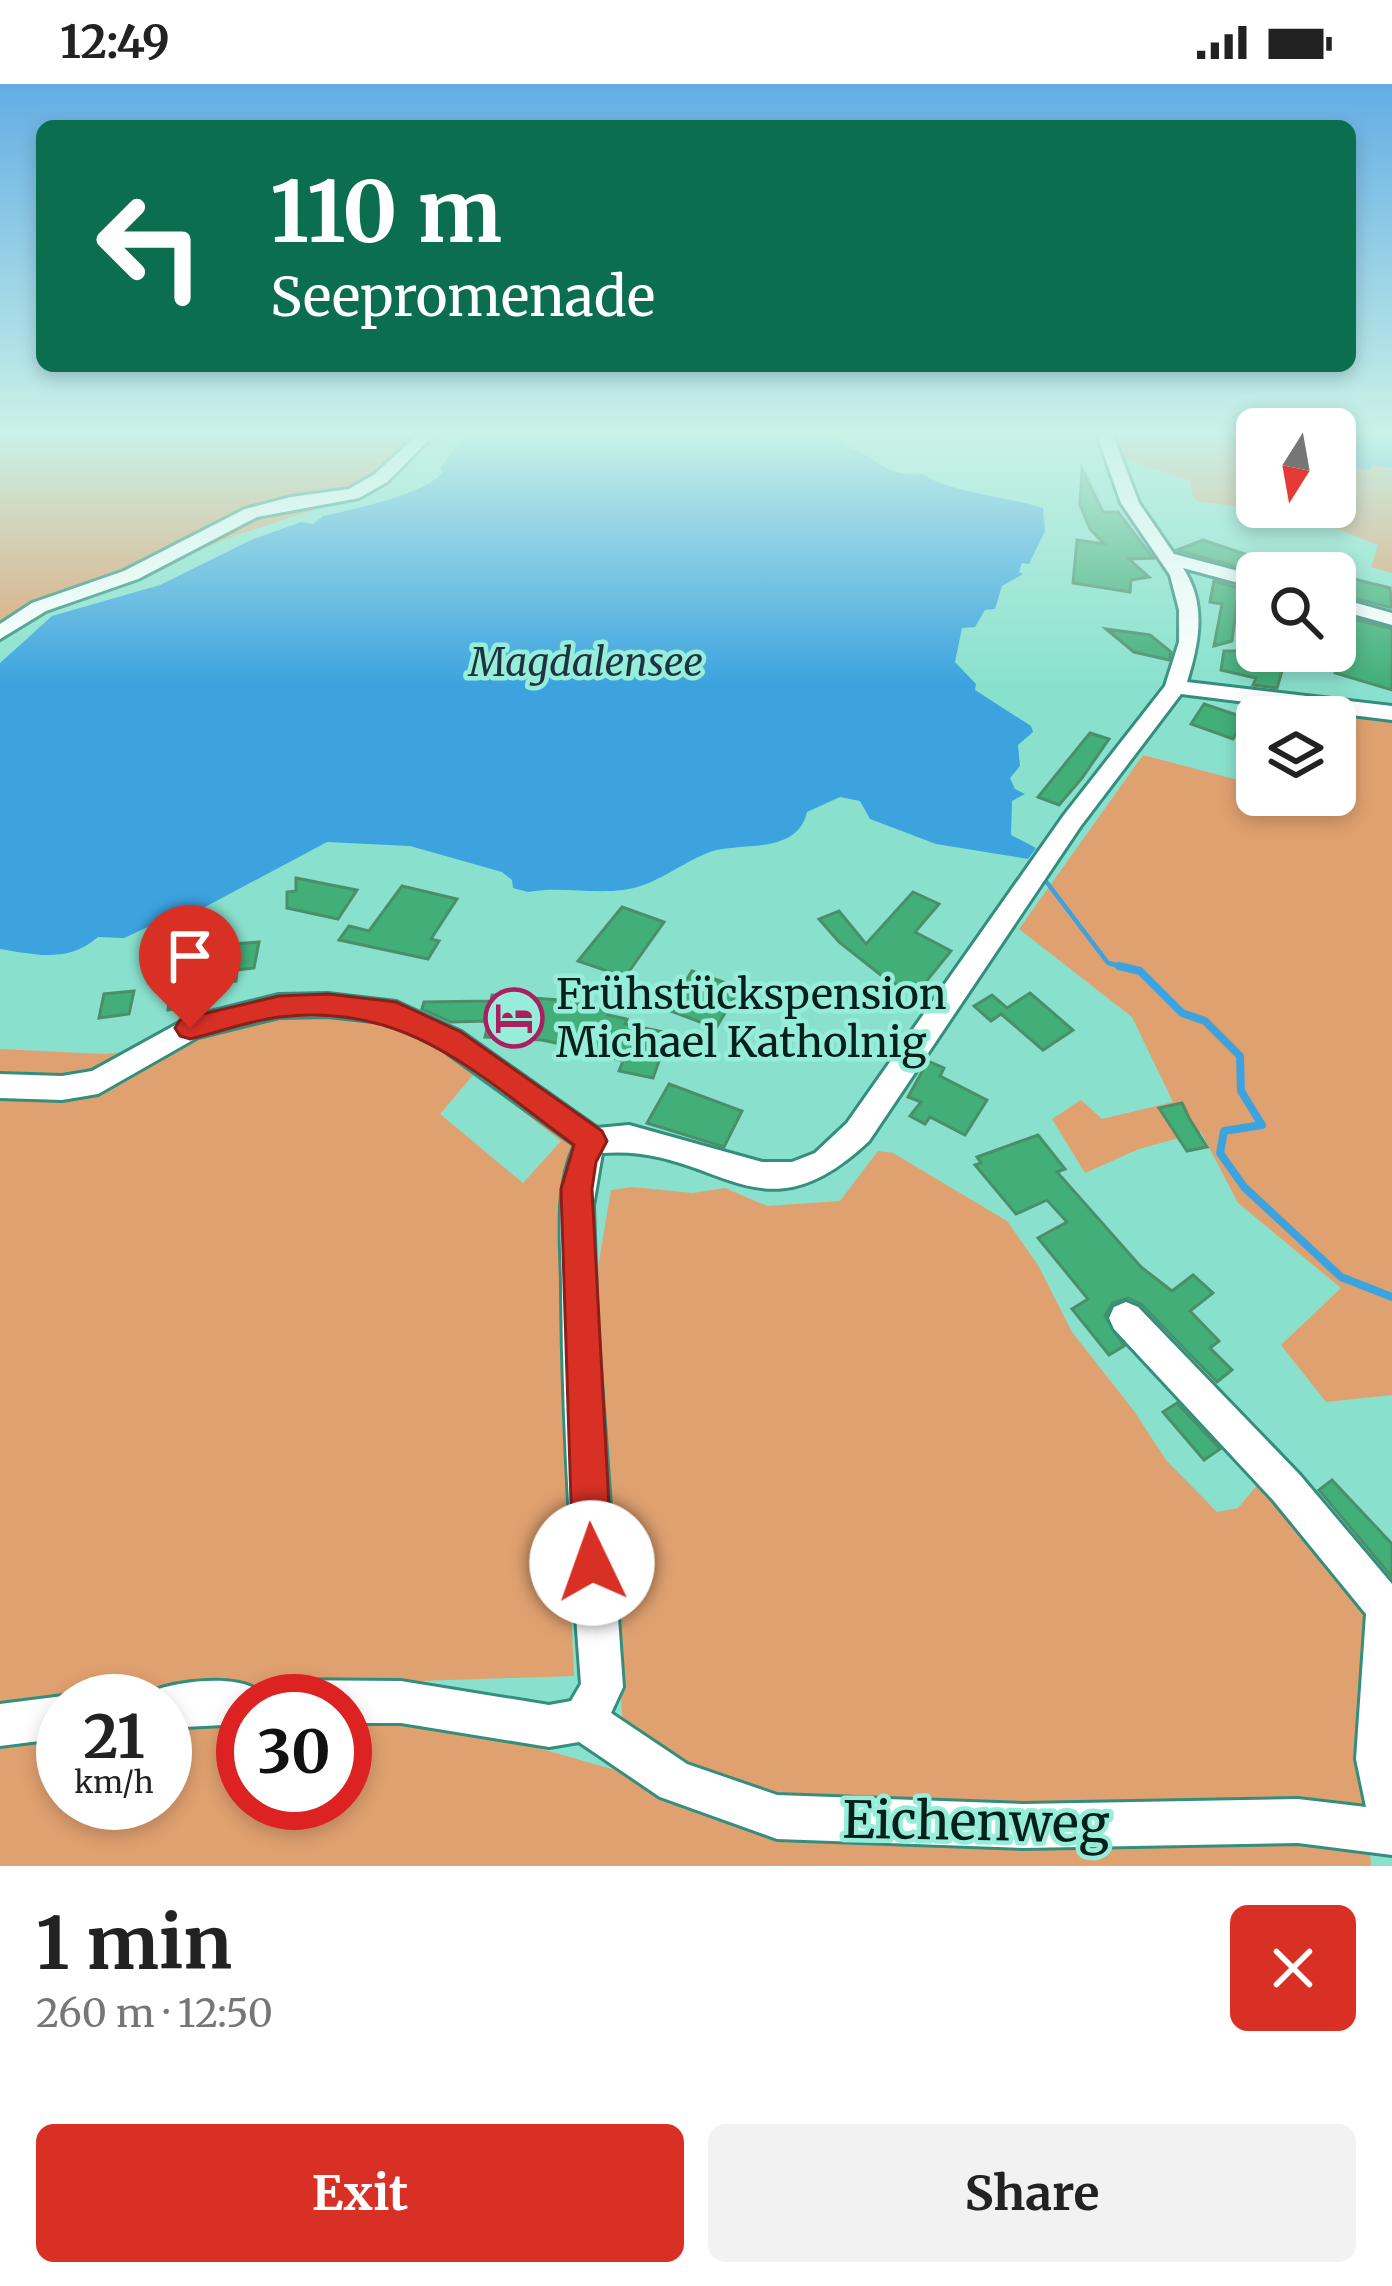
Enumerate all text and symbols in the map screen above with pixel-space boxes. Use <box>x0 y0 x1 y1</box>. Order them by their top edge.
text: 12:49 <box>60 14 170 70</box>
text: 110 m <box>270 159 502 265</box>
icon: left <box>72 168 228 324</box>
text: Seepromenade <box>270 263 655 331</box>
north arrow <box>1236 408 1356 528</box>
map controls <box>1236 408 1356 816</box>
button: search <box>1236 552 1356 672</box>
water label: Magdalensee <box>467 638 703 687</box>
button: layers <box>1236 696 1356 816</box>
pin <box>139 905 241 1028</box>
icon: arrive <box>157 923 223 989</box>
place label: Frühstückspension Michael Katholnig <box>556 968 947 1069</box>
hotel icon: Frühstückspension Michael Katholnig <box>483 987 545 1049</box>
position arrow <box>529 1500 655 1626</box>
speed limit sign: 30 <box>216 1674 372 1830</box>
text: 21 <box>83 1699 145 1774</box>
text: km/h <box>74 1763 154 1801</box>
street label: Eichenweg <box>842 1788 1110 1856</box>
text: 1 min <box>36 1898 232 1989</box>
button: close <box>1230 1905 1356 2031</box>
text: 260 m · 12:50 <box>36 1989 273 2038</box>
button: Exit <box>36 2124 684 2262</box>
button: Share <box>708 2124 1356 2262</box>

